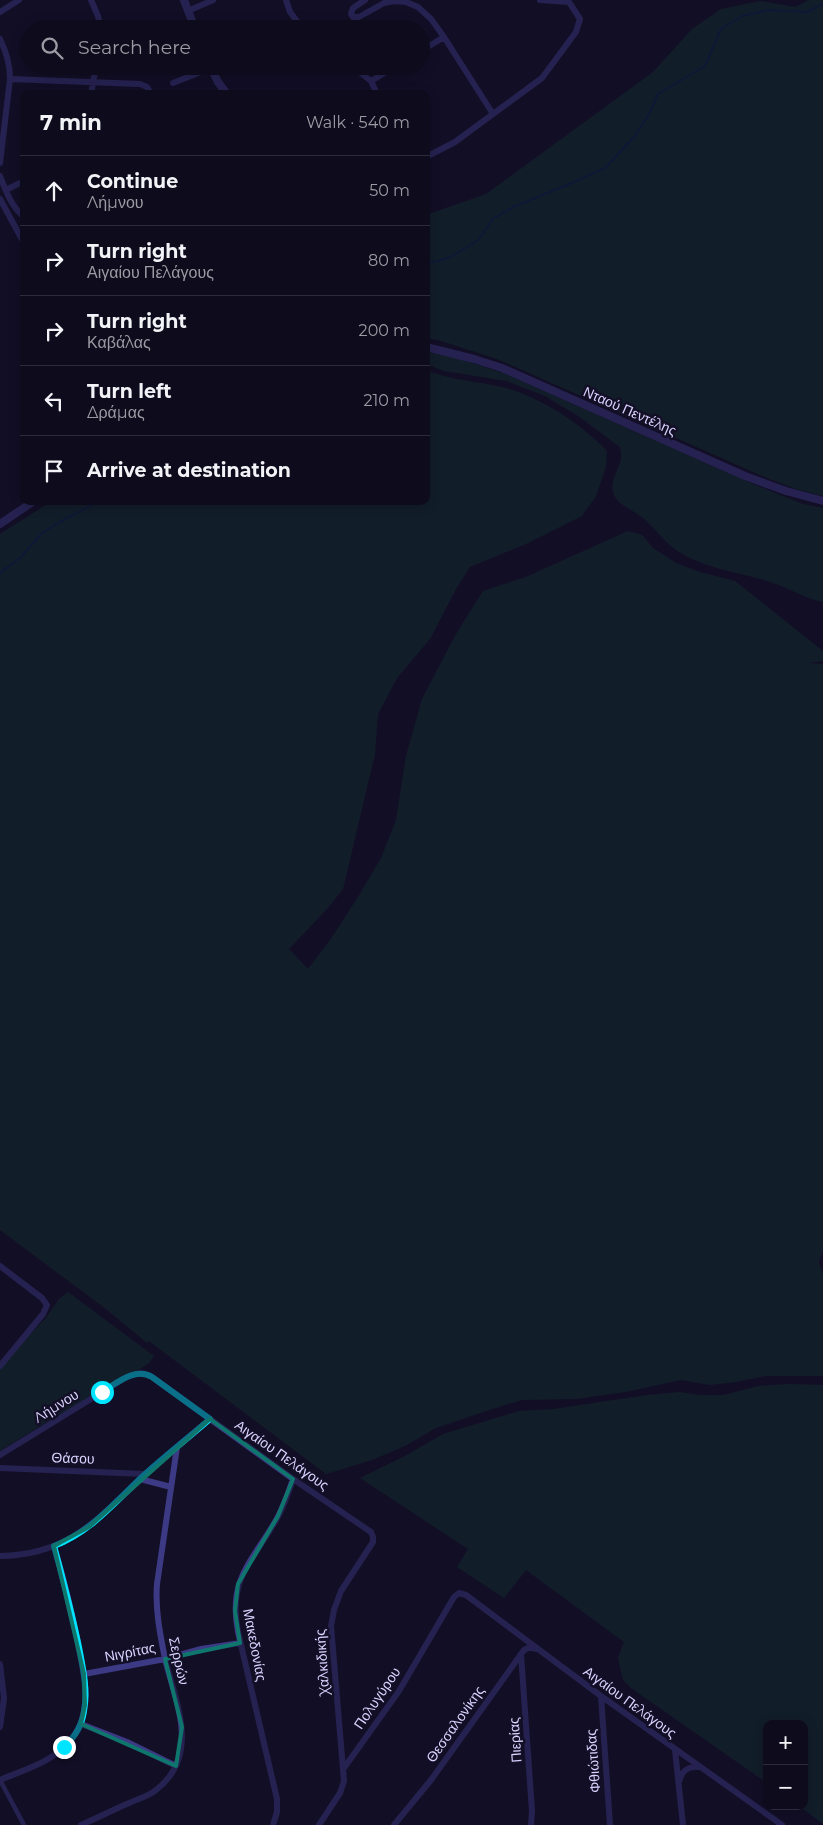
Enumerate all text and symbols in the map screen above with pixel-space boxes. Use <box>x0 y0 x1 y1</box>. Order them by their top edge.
search box <box>20 20 430 75</box>
icon: search <box>38 34 66 62</box>
text: Search here <box>78 36 191 59</box>
text: 7 min <box>40 110 102 135</box>
text: Walk · 540 m <box>306 113 410 132</box>
text: Continue <box>87 170 178 193</box>
icon: ahead <box>40 177 68 205</box>
text: 50 m <box>369 181 410 200</box>
text: Λήμνου <box>87 193 144 212</box>
text: Turn right <box>87 240 187 263</box>
icon: right <box>40 247 68 275</box>
text: 80 m <box>368 251 410 270</box>
text: Αιγαίου Πελάγους <box>87 263 214 282</box>
text: Turn right <box>87 310 187 333</box>
icon: right <box>40 317 68 345</box>
text: 200 m <box>359 321 410 340</box>
text: Καβάλας <box>87 333 151 352</box>
text: Turn left <box>87 380 172 403</box>
street label: Νταού Πεντέλης <box>581 382 680 440</box>
icon: left <box>40 387 68 415</box>
text: 210 m <box>363 391 410 410</box>
text: Δράμας <box>87 403 145 422</box>
icon: arrive <box>40 457 68 485</box>
text: Arrive at destination <box>87 459 291 482</box>
route start <box>91 1381 114 1404</box>
street label: Λήμνου <box>30 1385 82 1427</box>
street label: Αιγαίου Πελάγους <box>231 1416 333 1494</box>
street label: Θάσου <box>51 1448 95 1468</box>
street label: Μακεδονίας <box>239 1607 271 1683</box>
street label: Χαλκιδικής <box>311 1628 333 1698</box>
street label: Σερρών <box>165 1635 193 1687</box>
street label: Νιγρίτας <box>103 1638 157 1666</box>
street label: Αιγαίου Πελάγους <box>580 1662 680 1742</box>
street label: Πολυγύρου <box>350 1663 404 1733</box>
street label: Θεσσαλονίκης <box>422 1682 488 1766</box>
street label: Πιερίας <box>504 1716 526 1763</box>
map controls <box>763 1720 808 1810</box>
button: + <box>763 1720 808 1765</box>
street label: Φθιώτιδας <box>582 1728 604 1794</box>
route end <box>53 1736 76 1759</box>
button: − <box>763 1765 808 1810</box>

